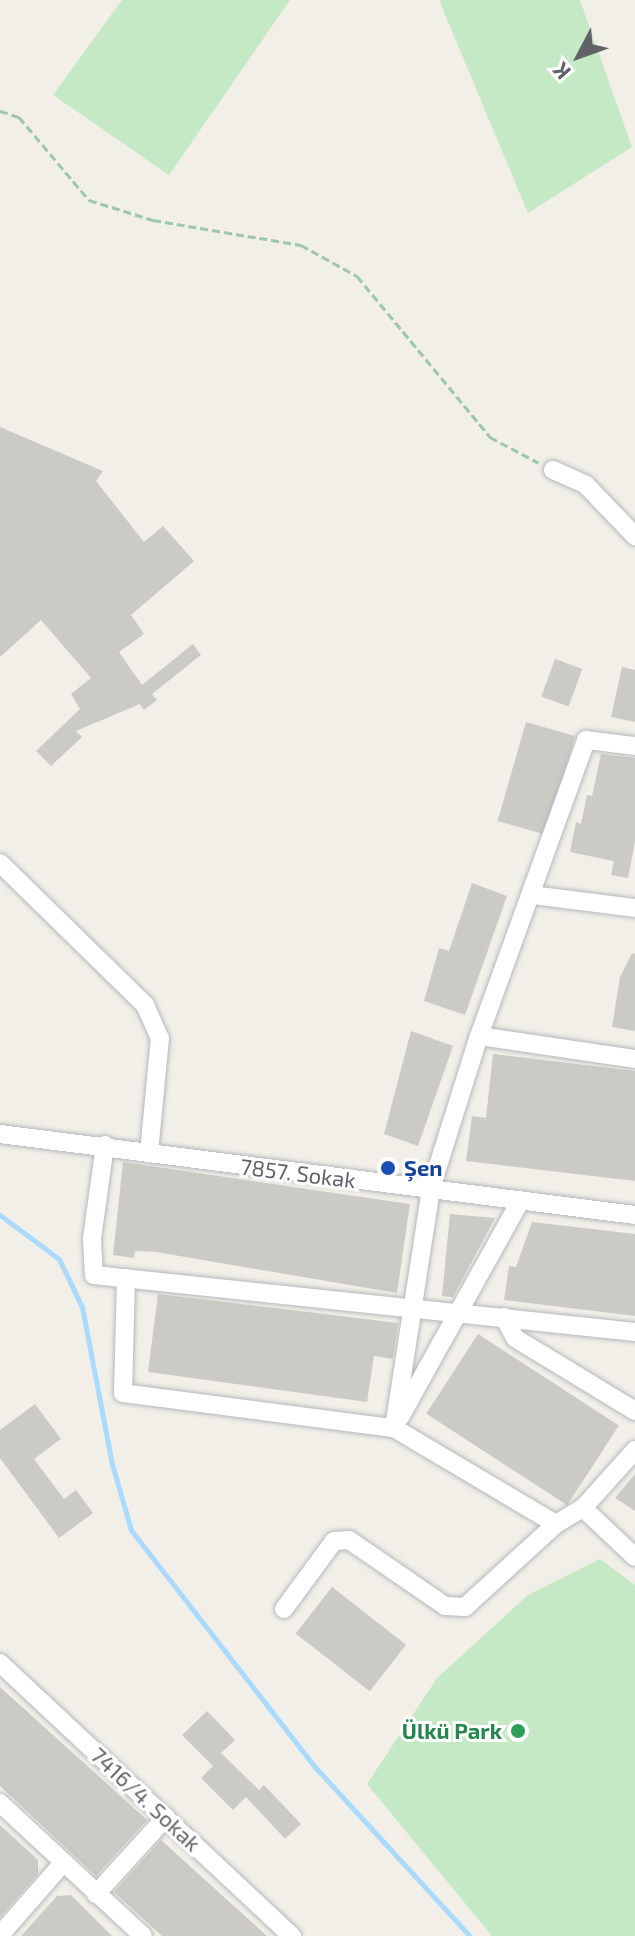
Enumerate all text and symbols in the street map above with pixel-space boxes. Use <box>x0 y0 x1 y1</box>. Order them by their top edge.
north arrow <box>539 16 619 96</box>
text: K <box>547 58 575 86</box>
street label: 7857. Sokak <box>239 1153 357 1193</box>
place label: Şen <box>404 1155 443 1181</box>
marker: Şen <box>379 1159 397 1177</box>
place label: Ülkü Park <box>402 1718 502 1744</box>
marker: Ülkü Park <box>509 1722 527 1740</box>
street label: 7416/4. Sokak <box>86 1742 206 1856</box>

